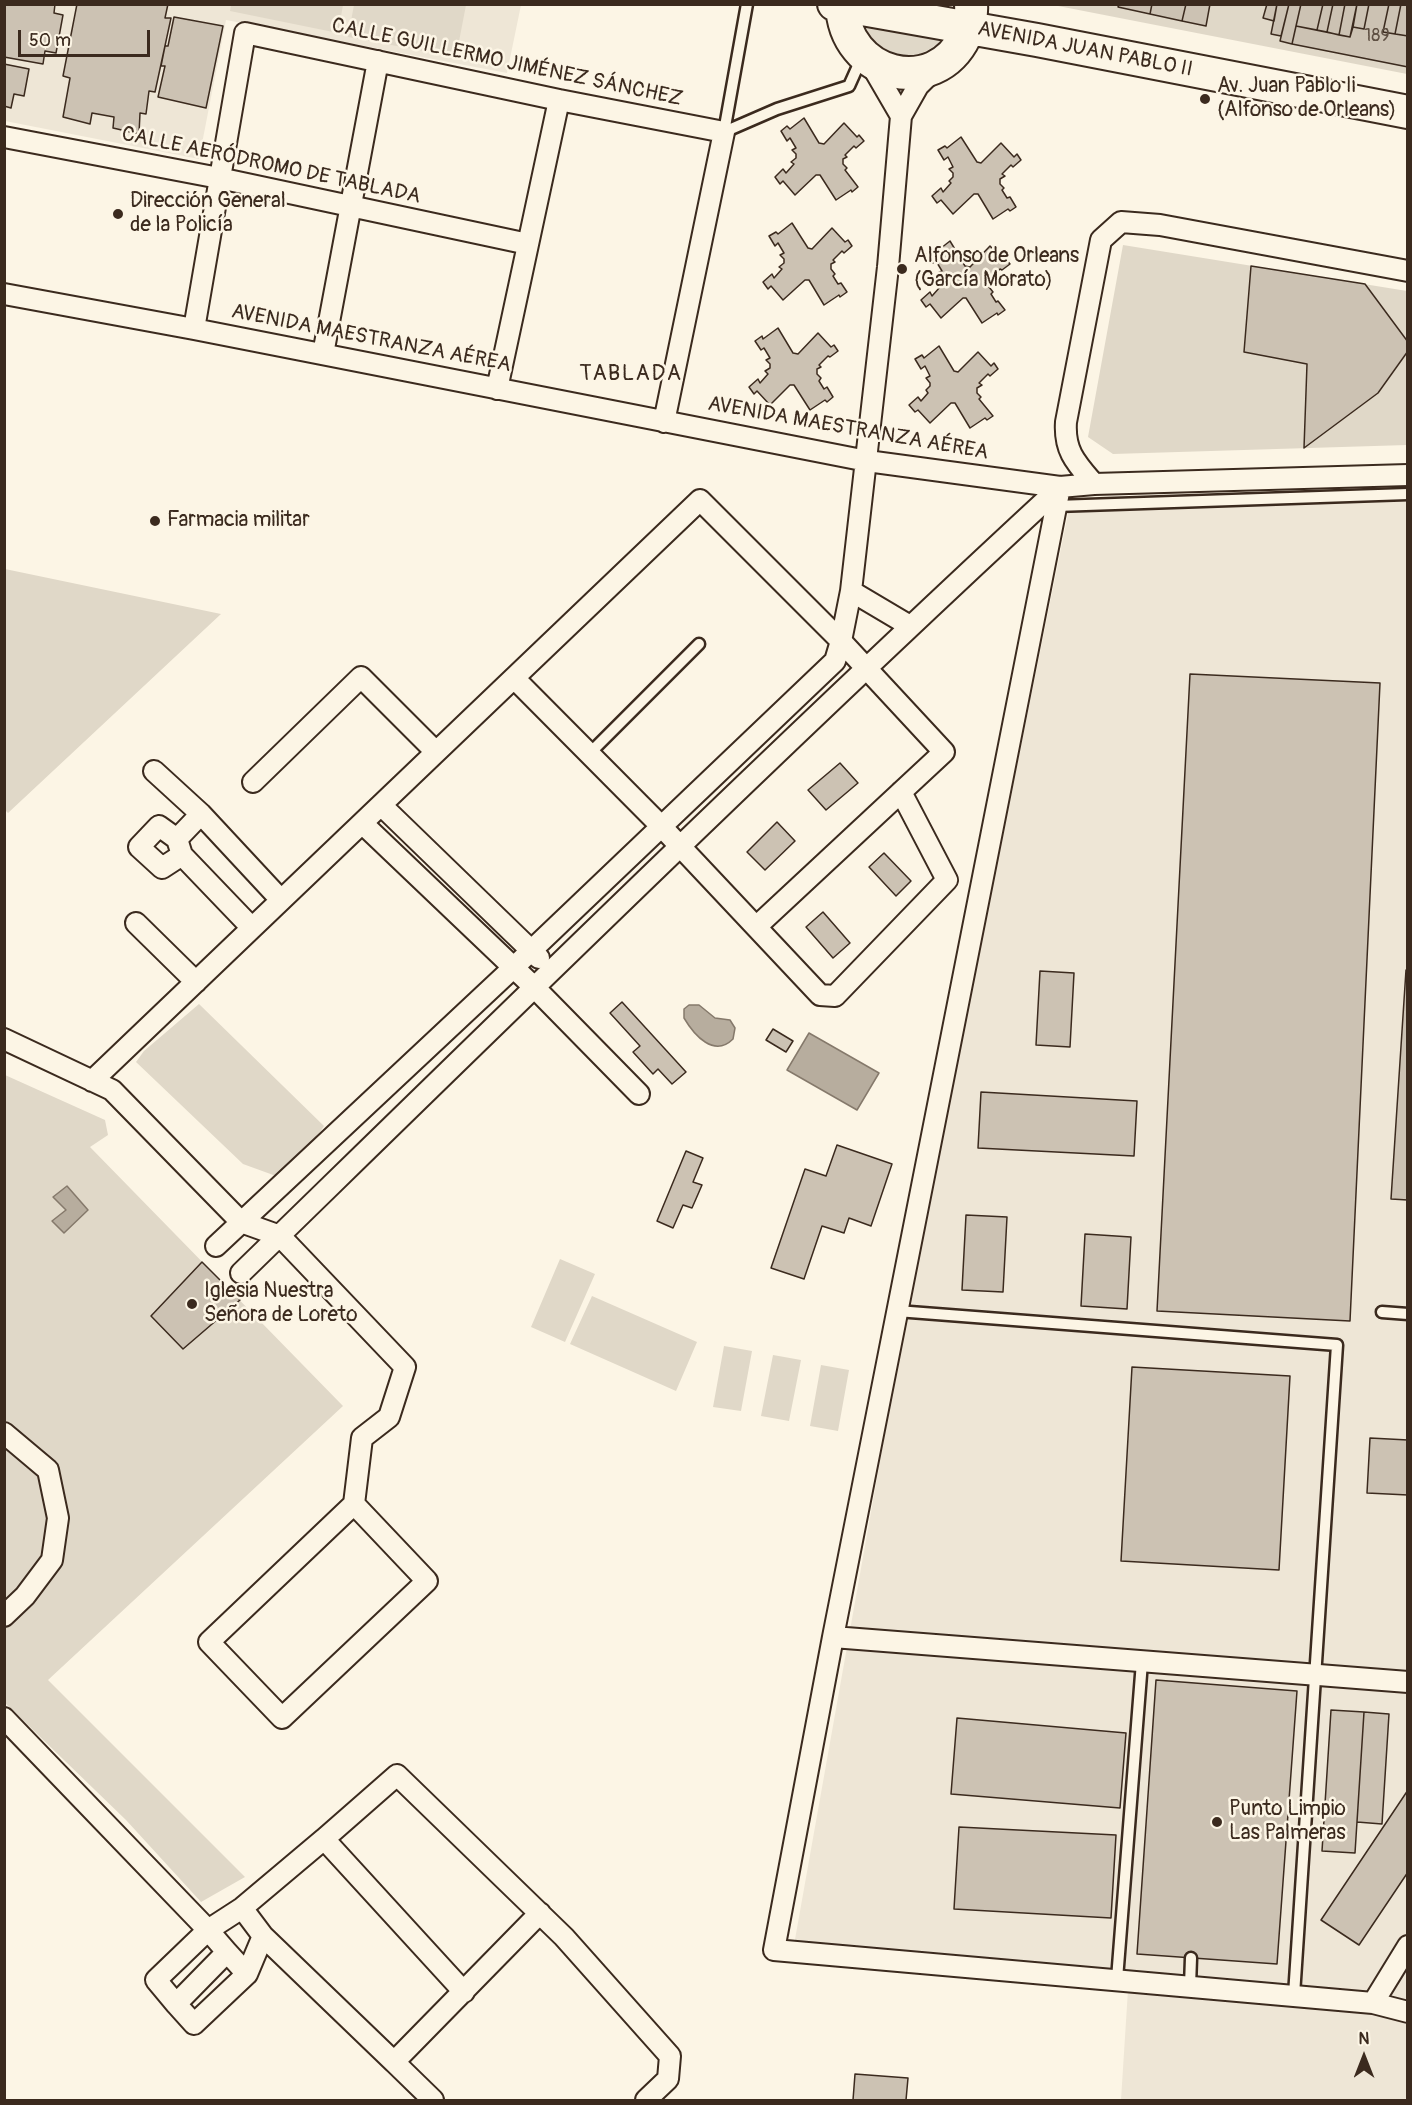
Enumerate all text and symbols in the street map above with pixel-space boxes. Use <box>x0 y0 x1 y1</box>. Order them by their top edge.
street label: CALLE GUILLERMO JIMÉNEZ SÁNCHEZ <box>329 13 685 113</box>
street label: AVENIDA JUAN PABLO II <box>975 17 1195 83</box>
scale bar <box>21 18 153 56</box>
house number: 189 <box>1364 25 1390 47</box>
text: 50 m <box>29 29 71 52</box>
place label: Av. Juan Pablo Ii (Alfonso de Orleans) <box>1217 74 1396 124</box>
marker: Av. Juan Pablo Ii (Alfonso de Orleans) <box>1198 92 1212 106</box>
street label: CALLE AERÓDROMO DE TABLADA <box>119 122 423 210</box>
place label: Dirección General de la Policía <box>130 189 286 239</box>
marker: Dirección General de la Policía <box>111 207 125 221</box>
place label: Alfonso de Orleans (García Morato) <box>914 244 1079 294</box>
marker: Alfonso de Orleans (García Morato) <box>895 262 909 276</box>
street label: AVENIDA MAESTRANZA AÉREA <box>229 299 513 379</box>
district label: TABLADA <box>580 361 682 387</box>
street label: AVENIDA MAESTRANZA AÉREA <box>706 392 990 466</box>
place label: Farmacia militar <box>167 508 310 534</box>
marker: Farmacia militar <box>148 514 162 528</box>
place label: Iglesia Nuestra Señora de Loreto <box>204 1279 357 1329</box>
marker: Iglesia Nuestra Señora de Loreto <box>185 1297 199 1311</box>
place label: Punto Limpio Las Palmeras <box>1229 1797 1346 1847</box>
marker: Punto Limpio Las Palmeras <box>1210 1815 1224 1829</box>
north arrow <box>1334 2027 1394 2087</box>
text: N <box>1359 2029 1369 2049</box>

